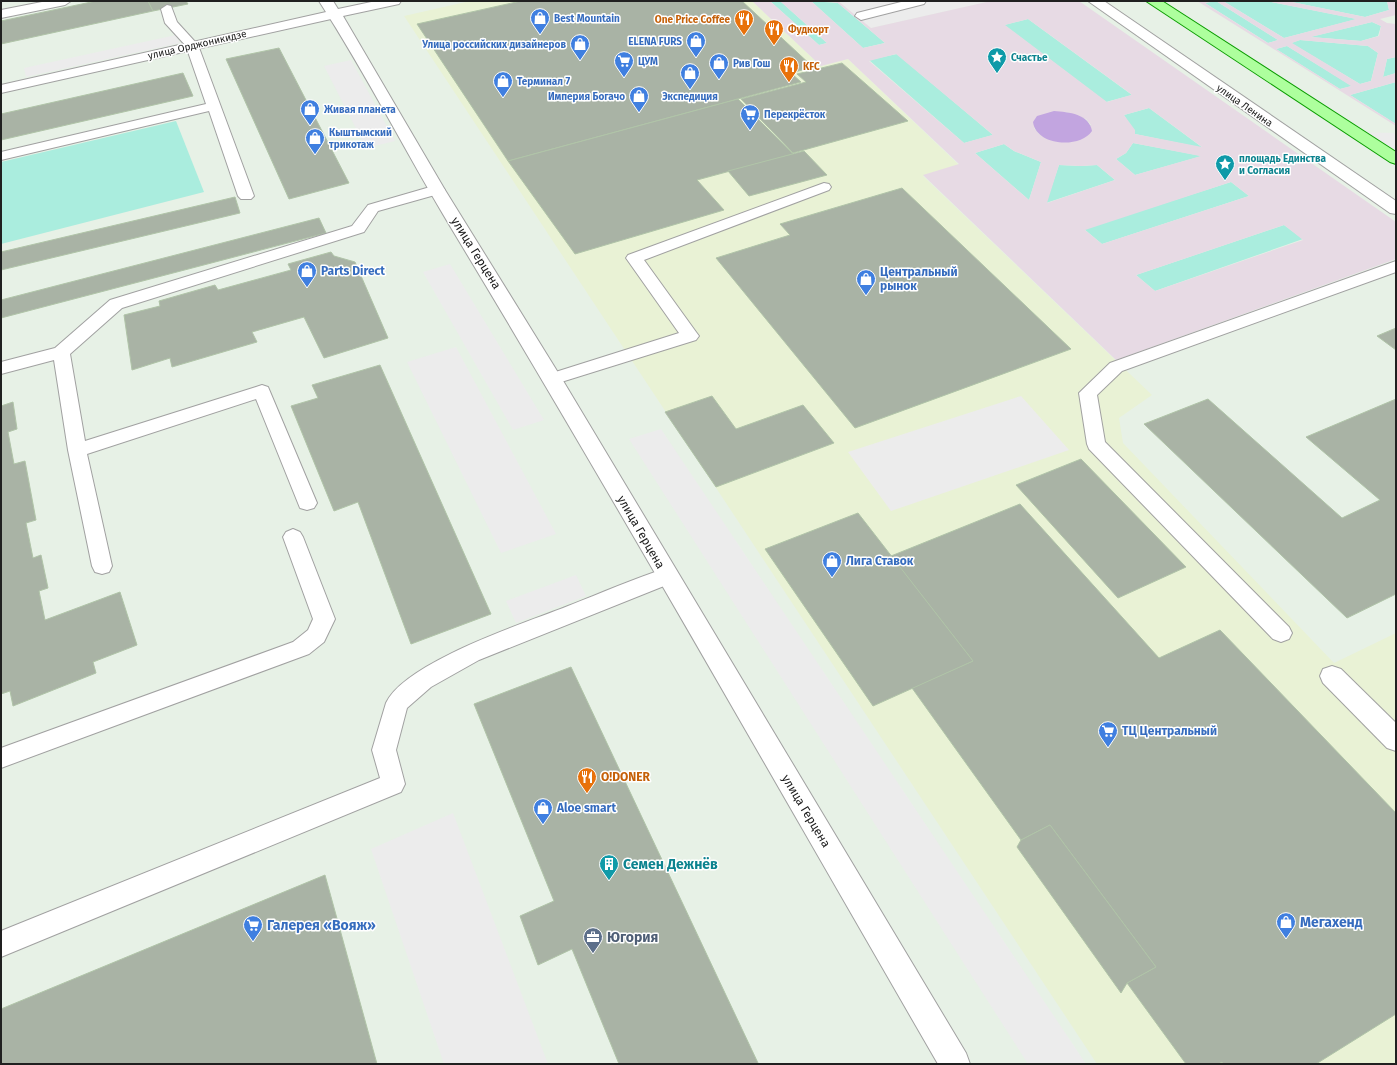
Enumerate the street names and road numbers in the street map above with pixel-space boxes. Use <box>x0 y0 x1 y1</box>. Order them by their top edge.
street label: улица Орджоникидзе <box>147 28 248 62</box>
street label: улица Ленина <box>1214 82 1275 130</box>
street label: улица Герцена <box>448 214 504 292</box>
street label: улица Герцена <box>614 493 668 571</box>
street label: улица Герцена <box>779 772 833 850</box>

